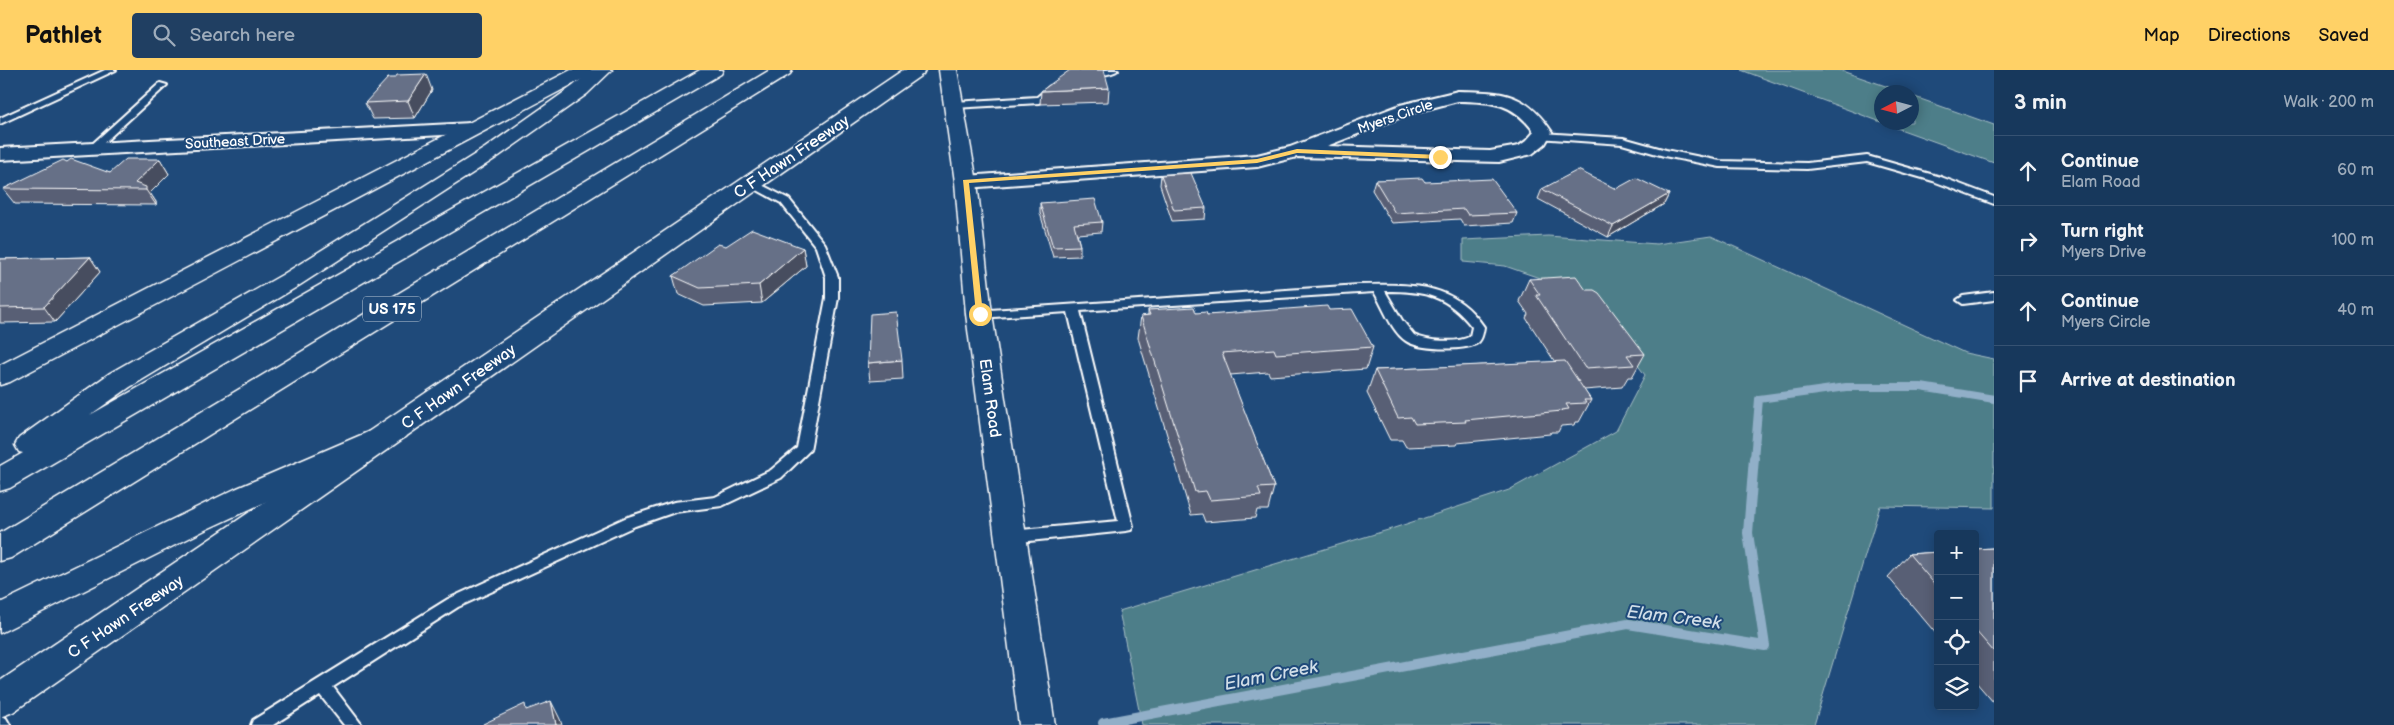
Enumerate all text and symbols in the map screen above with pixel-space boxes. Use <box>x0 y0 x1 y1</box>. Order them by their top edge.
search box <box>132 13 482 58</box>
text: Pathlet <box>25 21 102 50</box>
icon: search <box>150 21 178 49</box>
text: Search here <box>190 24 295 47</box>
text: Map <box>2144 25 2180 46</box>
text: Directions <box>2208 25 2290 46</box>
text: Saved <box>2318 25 2369 46</box>
north arrow <box>1874 85 1919 130</box>
text: 3 min <box>2014 90 2067 115</box>
text: Walk · 200 m <box>2284 93 2374 112</box>
street label: Myers Circle <box>1355 96 1435 137</box>
street label: C F Hawn Freeway <box>730 111 854 203</box>
street label: Southeast Drive <box>185 130 286 153</box>
route end <box>1429 146 1452 169</box>
text: Continue <box>2061 150 2139 173</box>
icon: ahead <box>2014 157 2042 185</box>
text: 60 m <box>2337 161 2374 180</box>
text: Elam Road <box>2061 173 2140 192</box>
text: Turn right <box>2061 220 2144 243</box>
icon: right <box>2014 227 2042 255</box>
text: 100 m <box>2331 231 2374 250</box>
text: Myers Drive <box>2061 243 2146 262</box>
text: Continue <box>2061 290 2139 313</box>
road number: US 175 <box>363 296 421 322</box>
icon: ahead <box>2014 297 2042 325</box>
text: 40 m <box>2337 301 2374 320</box>
route start <box>969 303 992 326</box>
text: Myers Circle <box>2061 313 2151 332</box>
street label: C F Hawn Freeway <box>398 340 520 434</box>
street label: Elam Road <box>975 358 1004 439</box>
icon: arrive <box>2014 367 2042 395</box>
text: Arrive at destination <box>2061 369 2236 392</box>
map controls <box>1934 530 1979 710</box>
button: + <box>1934 530 1979 575</box>
street label: C F Hawn Freeway <box>64 571 188 663</box>
button: − <box>1934 575 1979 620</box>
water label: Elam Creek <box>1626 601 1723 634</box>
button: locate <box>1934 620 1979 665</box>
water label: Elam Creek <box>1223 656 1321 695</box>
button: layers <box>1934 665 1979 710</box>

